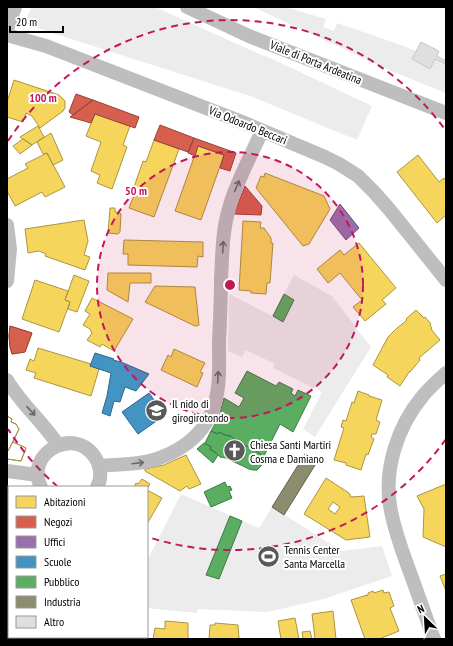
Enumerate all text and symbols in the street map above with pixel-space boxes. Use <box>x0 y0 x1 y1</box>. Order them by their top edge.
scale bar <box>10 8 63 34</box>
text: 20 m <box>16 14 37 29</box>
street label: Viale di Porta Ardeatina <box>267 36 364 87</box>
text: 100 m <box>29 90 57 105</box>
street label: Via Odoardo Beccari <box>206 102 289 148</box>
one-way arrow <box>234 180 241 192</box>
text: 50 m <box>125 183 147 198</box>
one-way arrow <box>219 241 226 254</box>
centre of rings <box>223 278 237 292</box>
one-way arrow <box>215 371 222 384</box>
place label: Il nido di girogirotondo <box>172 396 229 425</box>
school or university icon: Il nido di girogirotondo <box>143 397 169 423</box>
one-way arrow <box>26 406 35 416</box>
place label: Chiesa Santi Martiri Cosma e Damiano <box>250 437 331 466</box>
church icon: Chiesa Santi Martiri Cosma e Damiano <box>221 438 247 464</box>
one-way arrow <box>131 459 144 466</box>
legend <box>8 486 148 638</box>
text: Abitazioni <box>44 494 86 509</box>
text: Negozi <box>44 514 72 529</box>
text: Uffici <box>44 534 65 549</box>
place label: Tennis Center Santa Marcella <box>284 542 345 571</box>
sports icon: Tennis Center Santa Marcella <box>255 543 281 569</box>
text: Scuole <box>44 554 72 569</box>
text: Pubblico <box>44 574 79 589</box>
text: Industria <box>44 594 81 609</box>
north arrow <box>405 598 445 638</box>
text: N <box>415 601 426 617</box>
text: Altro <box>44 614 64 629</box>

